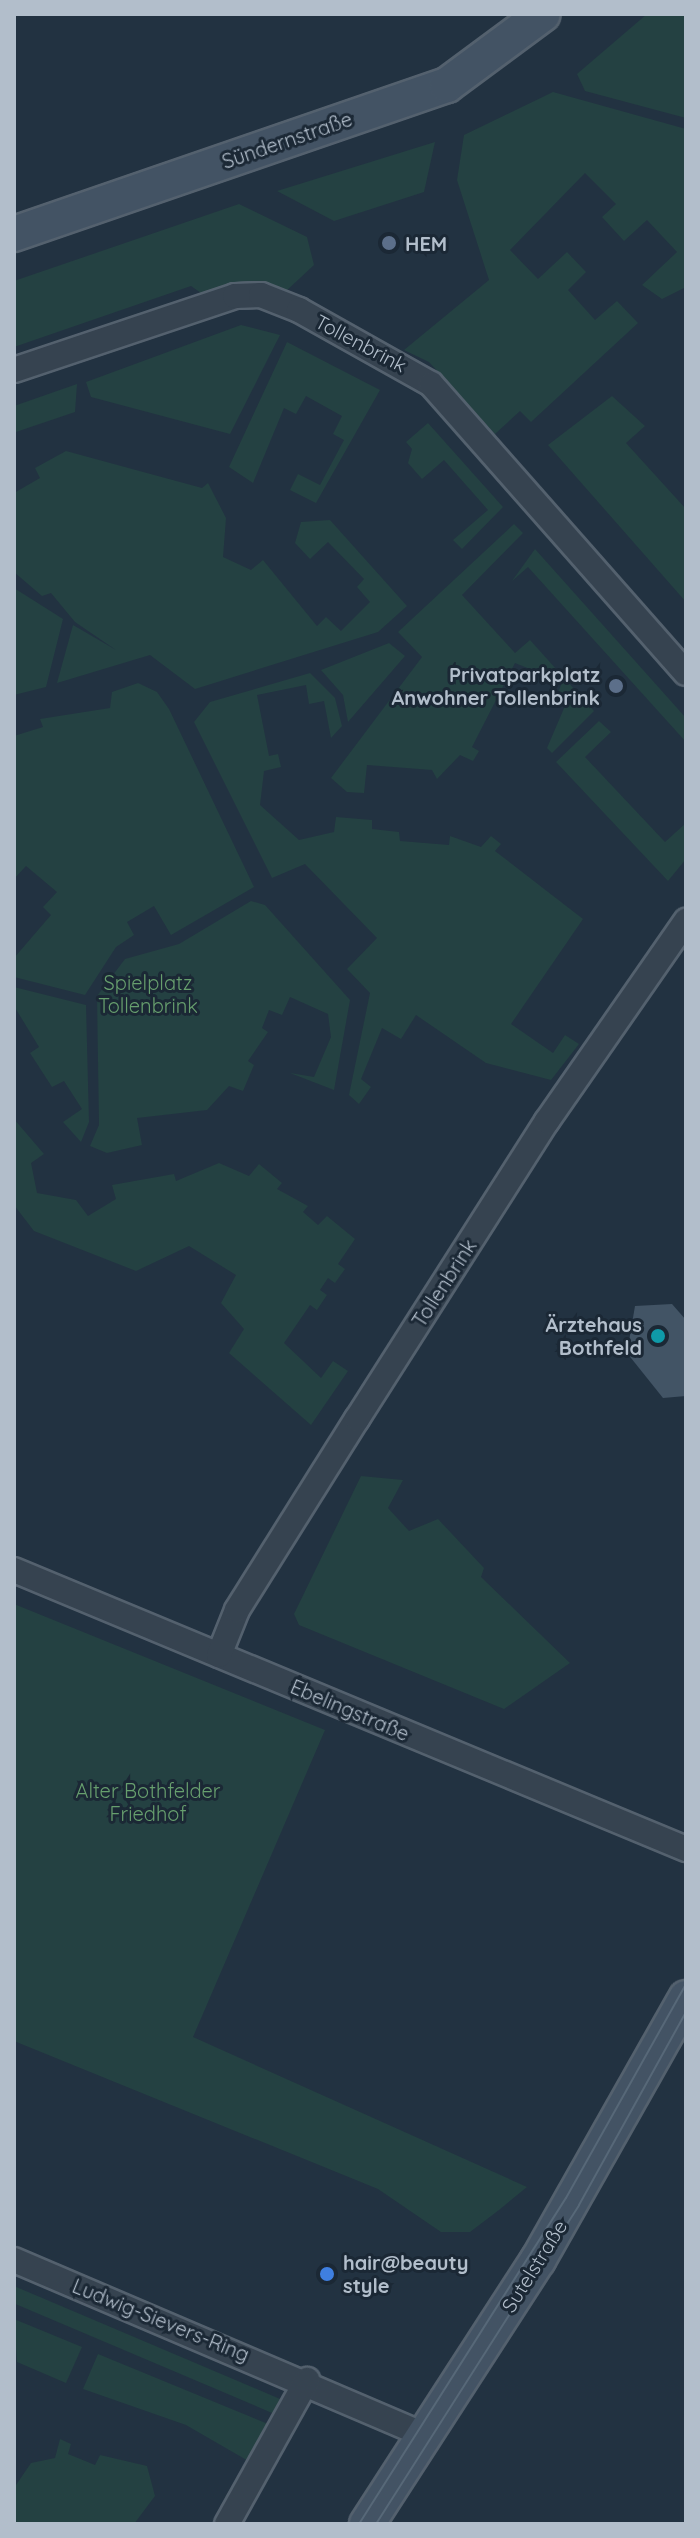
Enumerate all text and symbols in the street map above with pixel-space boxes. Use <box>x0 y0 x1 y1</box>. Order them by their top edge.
street label: Sündernstraße <box>219 107 355 173</box>
place label: HEM <box>405 231 447 255</box>
marker: HEM <box>380 234 398 252</box>
street label: Tollenbrink <box>311 309 411 377</box>
place label: Privatparkplatz Anwohner Tollenbrink <box>392 662 600 709</box>
marker: Privatparkplatz Anwohner Tollenbrink <box>607 677 625 695</box>
park label: Spielplatz Tollenbrink <box>98 970 198 1017</box>
street label: Tollenbrink <box>407 1235 481 1331</box>
place label: Ärztehaus Bothfeld <box>546 1312 642 1359</box>
marker: Ärztehaus Bothfeld <box>649 1327 667 1345</box>
street label: Ebelingstraße <box>287 1674 413 1746</box>
park label: Alter Bothfelder Friedhof <box>75 1779 221 1826</box>
street label: Sutelstraße <box>496 2215 572 2317</box>
place label: hair@beauty style <box>343 2250 468 2297</box>
marker: hair@beauty style <box>318 2265 336 2283</box>
street label: Ludwig-Sievers-Ring <box>69 2274 253 2366</box>

